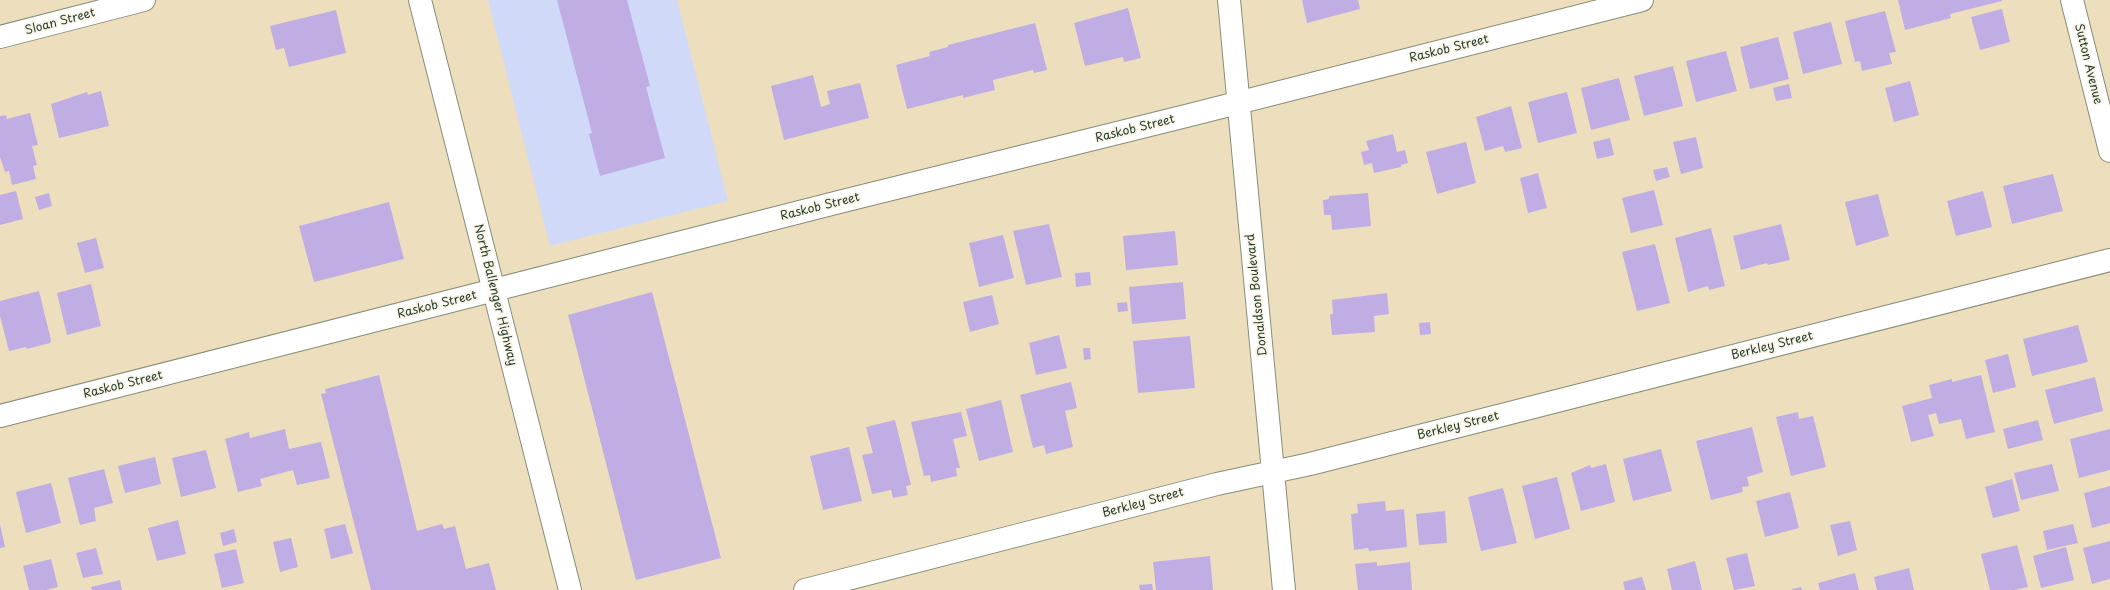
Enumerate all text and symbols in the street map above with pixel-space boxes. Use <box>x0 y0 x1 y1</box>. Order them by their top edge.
street label: Sloan Street <box>23 6 97 38</box>
street label: Sutton Avenue <box>2071 22 2105 106</box>
street label: Raskob Street <box>1408 32 1490 66</box>
street label: Raskob Street <box>1094 112 1176 146</box>
street label: Raskob Street <box>779 190 861 224</box>
street label: North Ballenger Highway <box>470 223 520 367</box>
street label: Donaldson Boulevard <box>1243 233 1271 357</box>
street label: Raskob Street <box>396 288 478 322</box>
street label: Berkley Street <box>1730 329 1814 363</box>
street label: Raskob Street <box>82 368 164 402</box>
street label: Berkley Street <box>1416 409 1500 443</box>
street label: Berkley Street <box>1101 485 1185 521</box>

